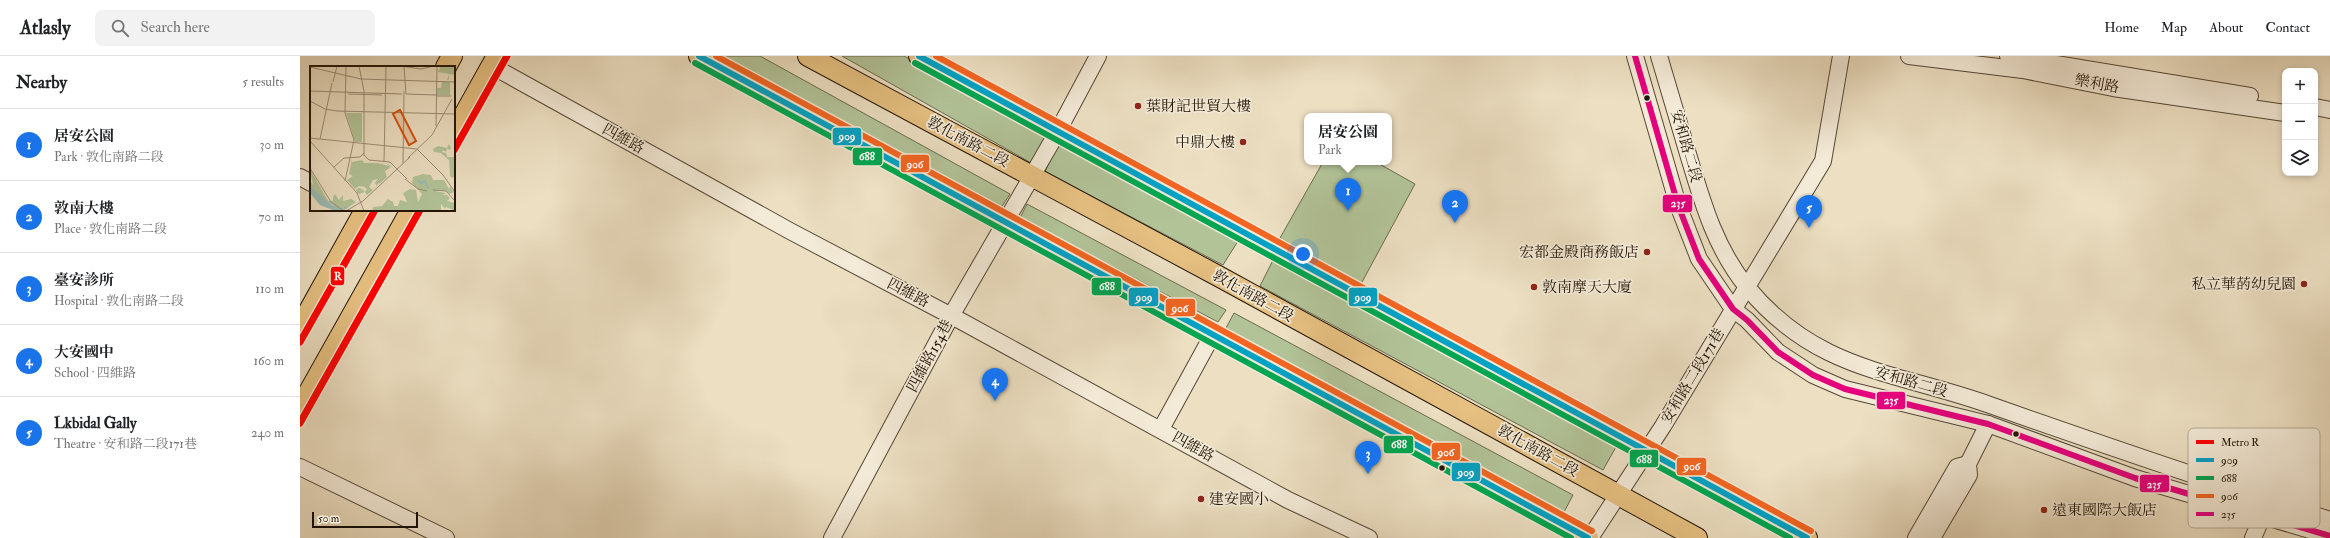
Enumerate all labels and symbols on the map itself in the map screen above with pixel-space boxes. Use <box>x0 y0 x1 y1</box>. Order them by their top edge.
inset map <box>310 66 455 211</box>
street label: 樂利路 <box>2073 71 2121 97</box>
unlabelled marker <box>1642 93 1652 103</box>
place label: 葉財記世貿大樓 <box>1146 97 1251 116</box>
marker: 葉財記世貿大樓 <box>1133 101 1143 111</box>
street label: 安和路二段 <box>1667 107 1705 185</box>
street label: 敦化南路二段 <box>924 112 1012 172</box>
street label: 四維路 <box>599 120 647 158</box>
line badge: 909 <box>832 127 862 146</box>
text: 909 <box>838 130 856 143</box>
place label: 中鼎大樓 <box>1175 133 1235 152</box>
marker: 中鼎大樓 <box>1238 137 1248 147</box>
line badge: 688 <box>852 147 883 166</box>
text: 688 <box>859 150 876 163</box>
line badge: 906 <box>900 154 930 173</box>
text: 906 <box>906 158 925 171</box>
pin: 1 <box>1335 178 1361 211</box>
pin: 2 <box>1442 190 1468 223</box>
line badge: 235 <box>1662 194 1693 213</box>
pin: 5 <box>1796 195 1822 228</box>
text: 235 <box>1671 197 1685 210</box>
place label: 宏都金殿商務飯店 <box>1519 243 1639 262</box>
your location <box>1293 244 1313 264</box>
marker: 宏都金殿商務飯店 <box>1642 247 1652 257</box>
line badge: R <box>330 266 345 286</box>
street label: 敦化南路二段 <box>1209 266 1297 326</box>
text: R <box>334 270 343 283</box>
street label: 四維路 <box>884 274 932 312</box>
place label: 私立華菂幼兒園 <box>2191 275 2296 294</box>
line badge: 688 <box>1091 277 1122 296</box>
place label: 敦南摩天大廈 <box>1542 278 1632 297</box>
marker: 私立華菂幼兒園 <box>2299 279 2309 289</box>
text: 688 <box>1099 280 1116 293</box>
marker: 敦南摩天大廈 <box>1529 282 1539 292</box>
line badge: 909 <box>1128 287 1159 307</box>
line badge: 909 <box>1348 287 1378 307</box>
text: 909 <box>1135 291 1153 304</box>
text: 909 <box>1354 291 1372 304</box>
line badge: 906 <box>1165 298 1196 317</box>
text: 906 <box>1171 302 1190 315</box>
street label: 四維路154巷 <box>903 316 957 396</box>
street label: 安和路二段171巷 <box>1657 325 1729 427</box>
street label: 安和路二段 <box>1872 363 1950 401</box>
pin: 4 <box>982 368 1008 401</box>
line badge: 235 <box>1876 391 1906 410</box>
text: 235 <box>1884 394 1898 407</box>
street label: 敦化南路二段 <box>1494 421 1582 481</box>
street label: 四維路 <box>1169 428 1217 466</box>
legend <box>2188 428 2320 528</box>
unlabelled marker <box>2011 429 2021 439</box>
line badge: 688 <box>1383 435 1414 454</box>
text: Metro R <box>2221 436 2260 449</box>
text: 688 <box>1391 438 1408 451</box>
pin: 3 <box>1355 441 1381 474</box>
line badge: 906 <box>1431 442 1461 461</box>
text: 906 <box>1437 446 1456 459</box>
line badge: 688 <box>1629 449 1659 468</box>
text: 688 <box>1636 453 1653 466</box>
text: 909 <box>2220 454 2238 467</box>
line badge: 906 <box>1676 457 1707 476</box>
text: 906 <box>1683 460 1702 473</box>
line badge: 909 <box>1451 462 1481 482</box>
unlabelled marker <box>1437 463 1447 473</box>
text: 909 <box>1457 466 1475 479</box>
text: 688 <box>2221 472 2237 485</box>
line badge: 235 <box>2139 474 2170 493</box>
text: 235 <box>2147 478 2161 491</box>
place label: 建安國小 <box>1209 490 1269 509</box>
text: 906 <box>2220 490 2239 503</box>
marker: 建安國小 <box>1196 494 1206 504</box>
place label: 遠東國際大飯店 <box>2052 501 2157 520</box>
marker: 遠東國際大飯店 <box>2039 505 2049 515</box>
text: 235 <box>2221 508 2236 521</box>
scale bar <box>312 510 418 529</box>

